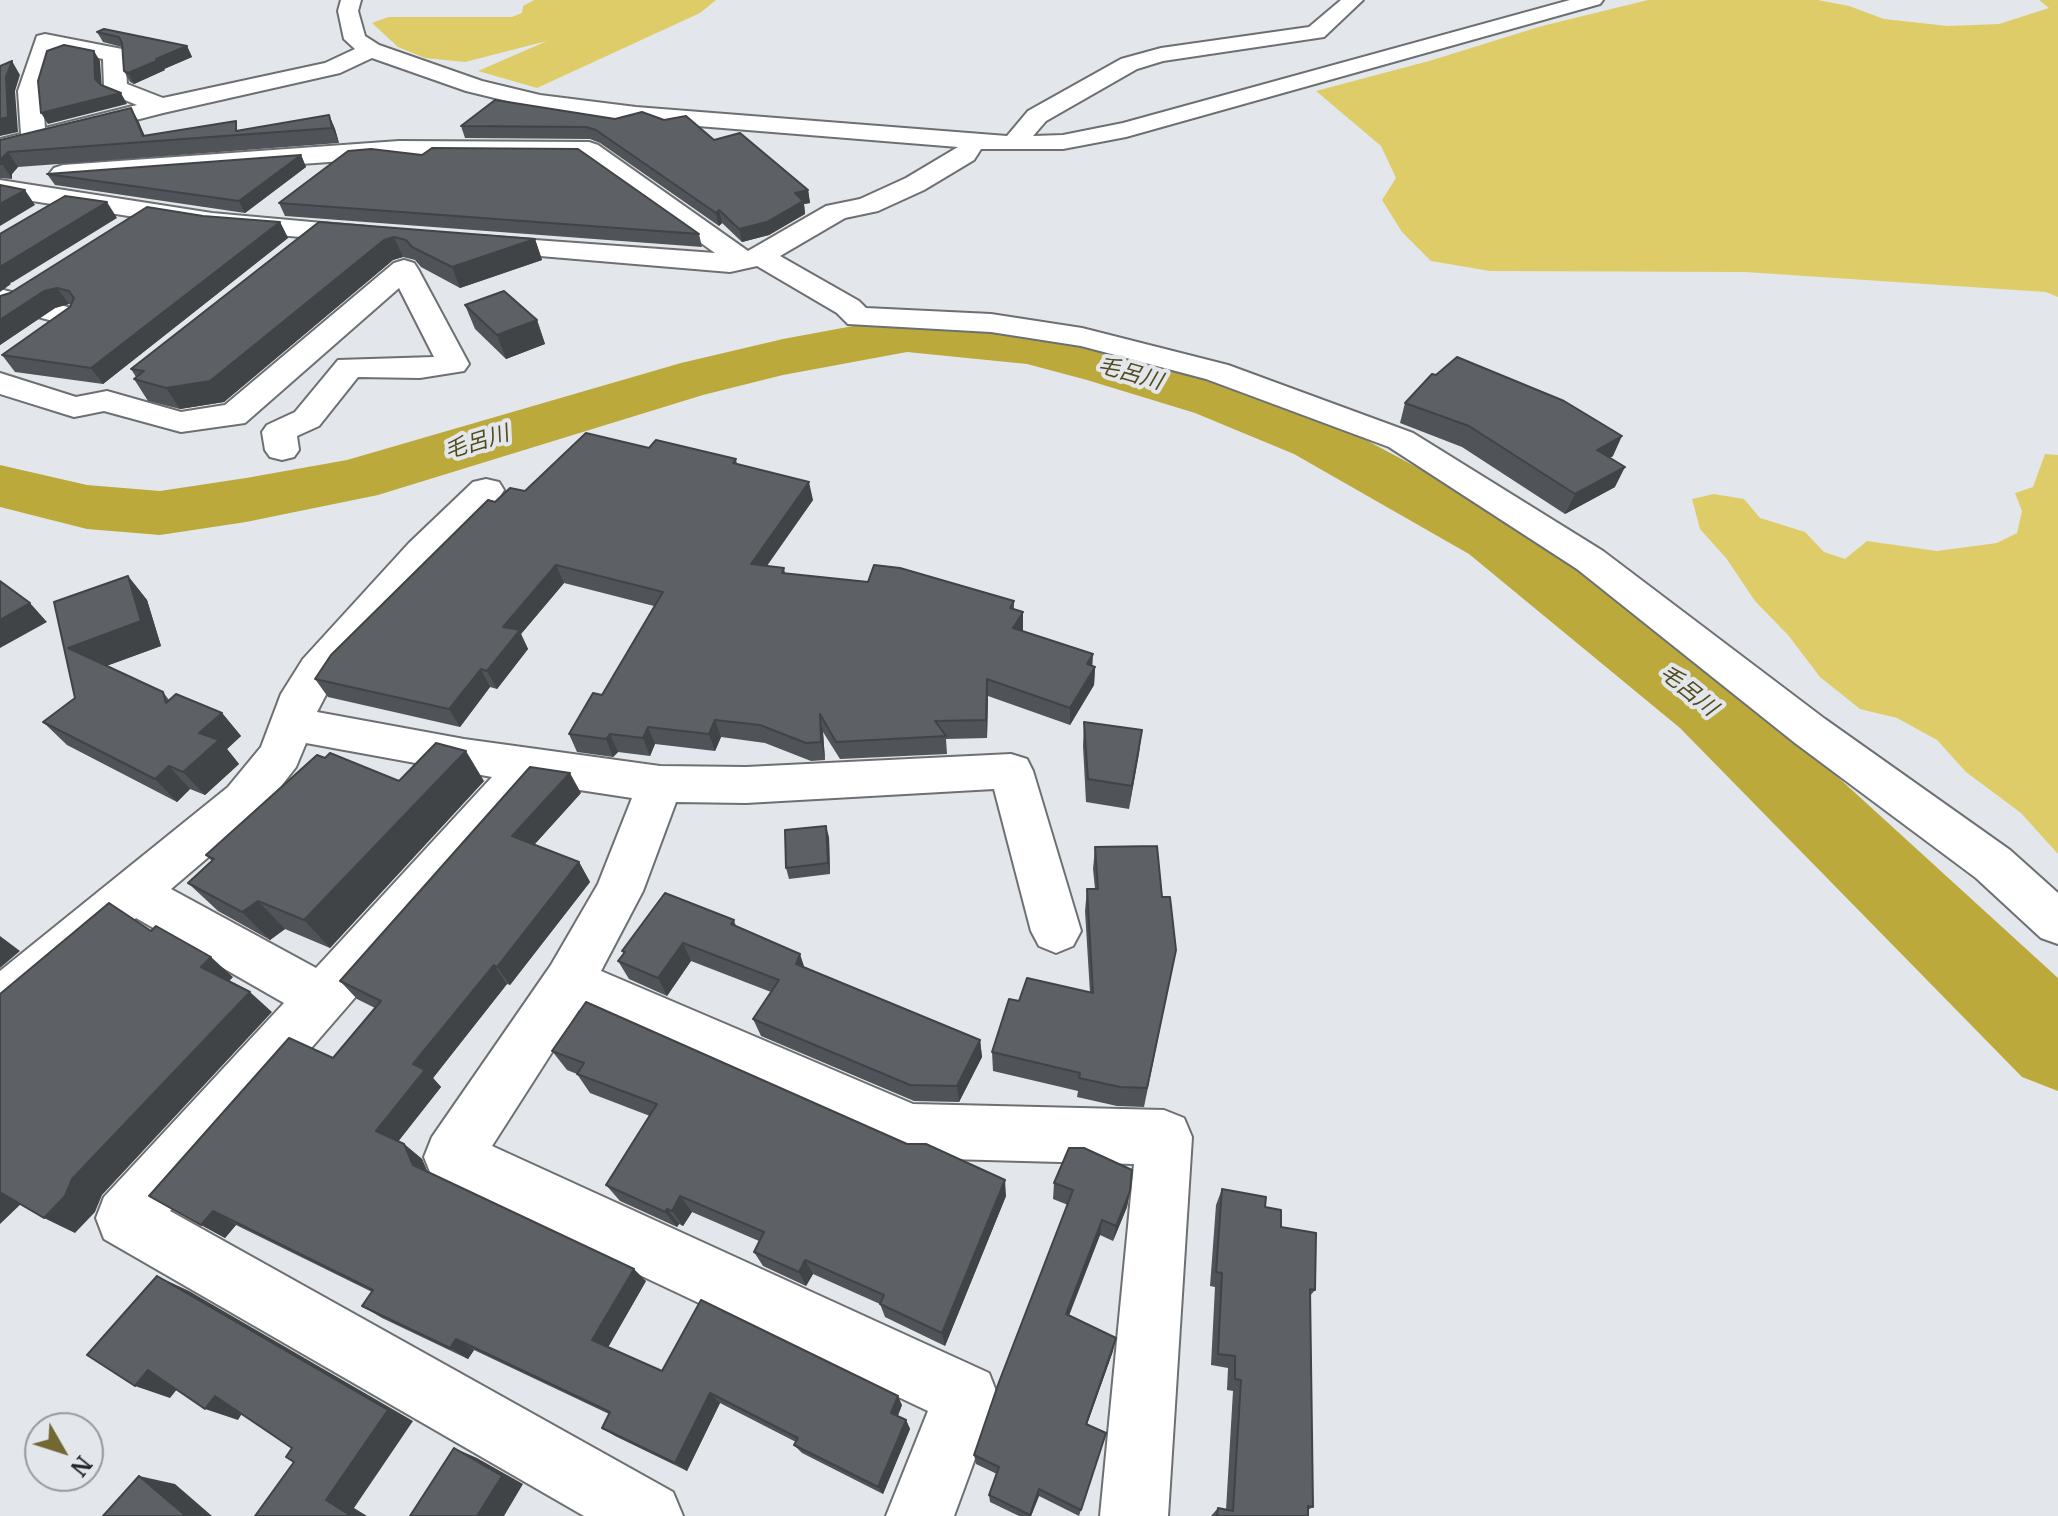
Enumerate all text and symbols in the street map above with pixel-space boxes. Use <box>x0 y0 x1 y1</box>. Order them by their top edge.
water label: 毛呂川 <box>1095 352 1165 396</box>
water label: 毛呂川 <box>442 421 512 465</box>
water label: 毛呂川 <box>1654 660 1722 722</box>
north arrow <box>24 1412 104 1492</box>
text: N <box>65 1450 97 1481</box>

